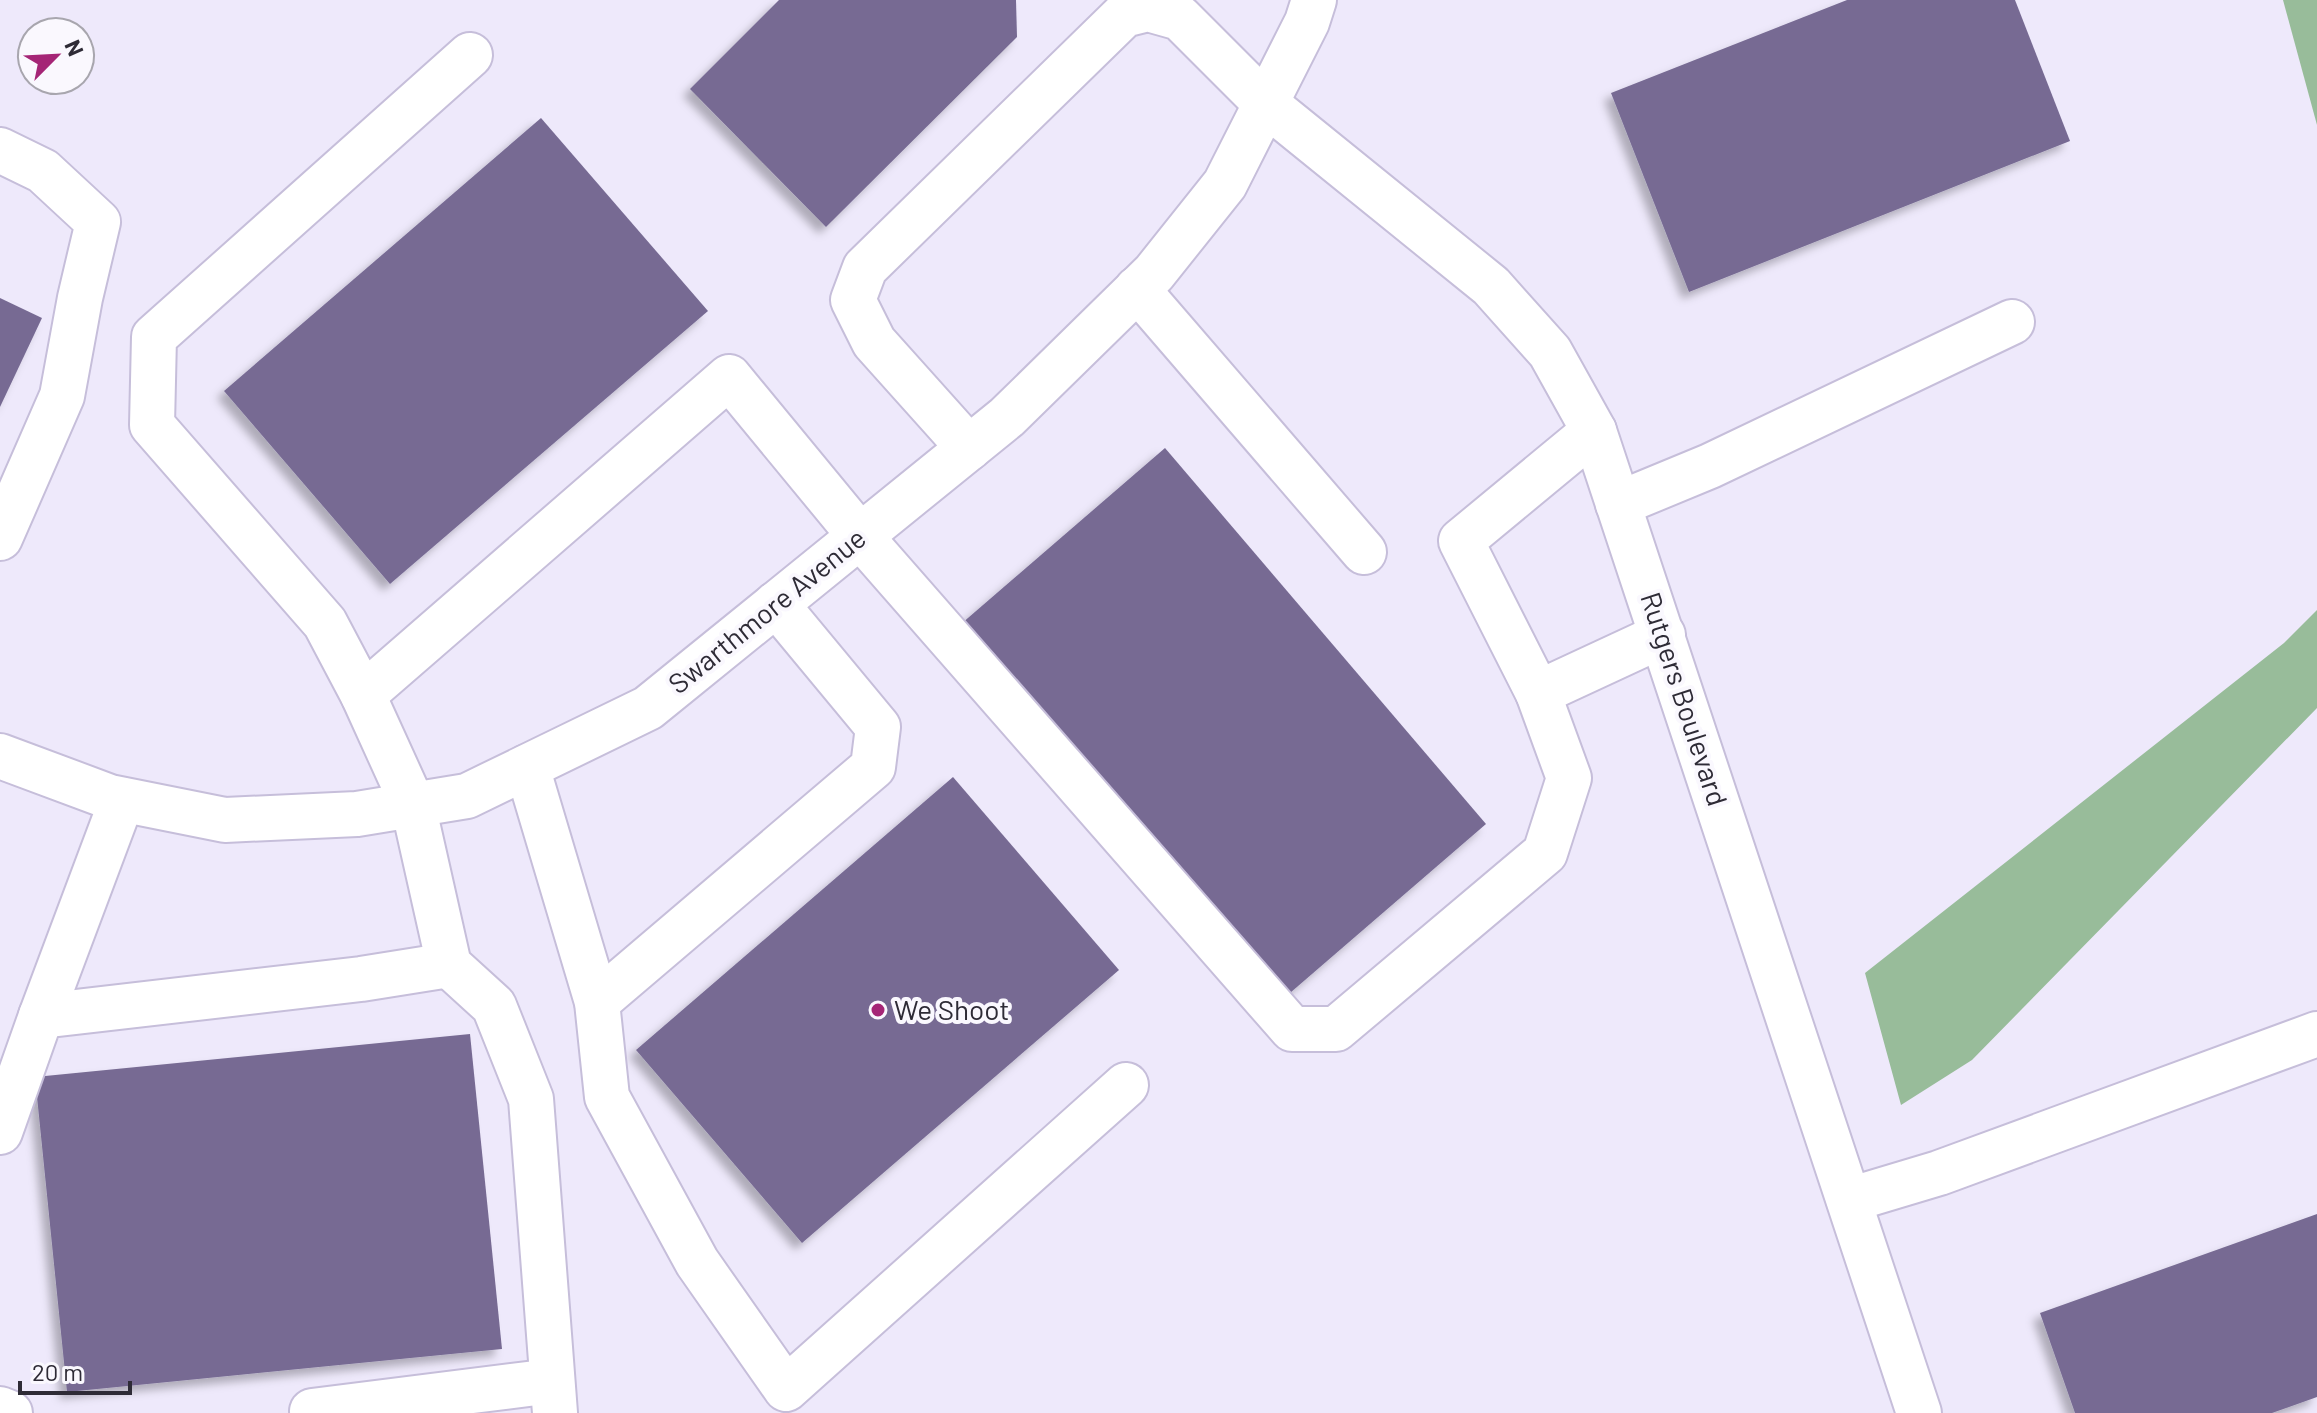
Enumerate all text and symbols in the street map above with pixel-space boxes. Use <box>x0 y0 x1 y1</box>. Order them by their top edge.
north arrow <box>16 16 96 96</box>
text: N <box>60 35 90 59</box>
street label: Swarthmore Avenue <box>661 520 872 700</box>
street label: Rutgers Boulevard <box>1634 588 1736 810</box>
place label: We Shoot <box>894 992 1010 1026</box>
marker: We Shoot <box>869 1001 887 1019</box>
scale bar <box>20 1345 130 1395</box>
text: 20 m <box>32 1357 83 1386</box>

